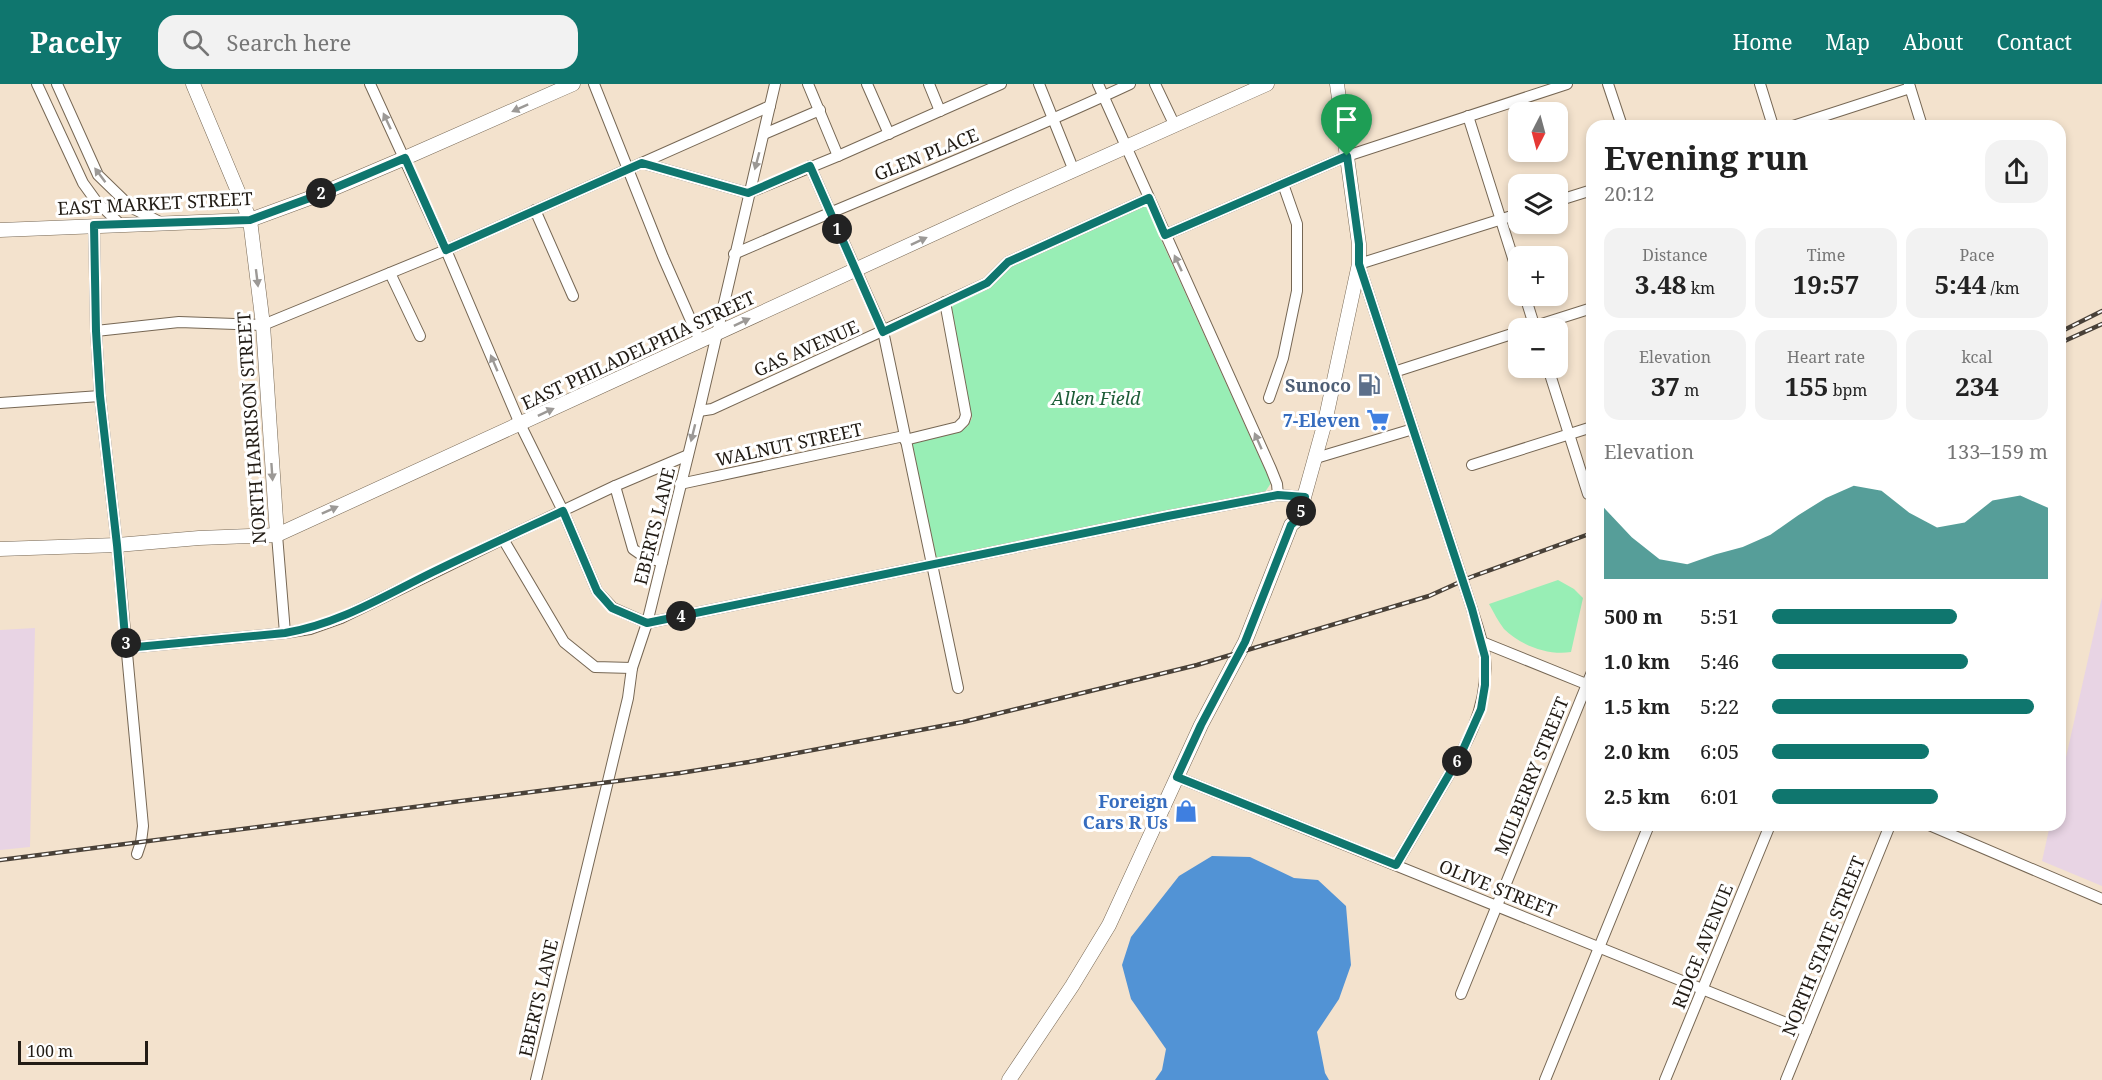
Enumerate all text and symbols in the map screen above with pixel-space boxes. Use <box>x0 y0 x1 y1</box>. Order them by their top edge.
search box <box>158 15 578 69</box>
text: Pacely <box>30 23 122 61</box>
icon: search <box>179 26 212 59</box>
text: Search here <box>227 27 351 57</box>
text: Home <box>1733 28 1793 56</box>
text: Map <box>1826 28 1870 56</box>
text: About <box>1903 28 1964 56</box>
text: Contact <box>1997 28 2072 56</box>
pin <box>1321 94 1372 156</box>
north arrow <box>1508 102 1568 162</box>
map controls <box>1508 102 1568 378</box>
one-way arrow <box>510 103 528 113</box>
icon: arrive <box>1330 103 1363 136</box>
one-way arrow <box>383 113 392 130</box>
street label: GLEN PLACE <box>870 122 982 186</box>
text: Evening run <box>1604 135 1808 180</box>
button: share <box>1985 140 2048 203</box>
one-way arrow <box>751 152 761 171</box>
one-way arrow <box>94 167 107 183</box>
button: layers <box>1508 174 1568 234</box>
pin: 2 <box>306 178 336 208</box>
text: 20:12 <box>1604 180 1654 207</box>
text: 2 <box>316 182 326 204</box>
street label: EAST MARKET STREET <box>57 186 253 220</box>
pin: 1 <box>822 214 852 244</box>
text: 1 <box>832 218 842 240</box>
one-way arrow <box>911 236 928 245</box>
text: Distance <box>1642 244 1708 266</box>
text: Time <box>1807 244 1845 266</box>
text: Pace <box>1959 244 1995 266</box>
button: + <box>1508 246 1568 306</box>
one-way arrow <box>1173 253 1183 271</box>
text: 3.48 <box>1635 266 1687 302</box>
text: 19:57 <box>1793 266 1859 302</box>
text: 5:44 <box>1934 266 1986 302</box>
one-way arrow <box>253 268 262 287</box>
text: km <box>1687 277 1715 299</box>
text: /km <box>1986 277 2020 299</box>
street label: EAST PHILADELPHIA STREET <box>517 285 759 415</box>
street label: NORTH HARRISON STREET <box>231 311 271 545</box>
street label: GAS AVENUE <box>750 314 862 382</box>
one-way arrow <box>734 317 752 327</box>
button: − <box>1508 318 1568 378</box>
text: Elevation <box>1639 346 1711 368</box>
text: Heart rate <box>1787 346 1865 368</box>
text: kcal <box>1962 346 1992 368</box>
one-way arrow <box>489 354 499 372</box>
text: 37 <box>1651 368 1680 404</box>
text: 155 <box>1784 368 1829 404</box>
text: 234 <box>1955 368 1999 404</box>
fuel station icon: Sunoco <box>1356 372 1382 398</box>
place label: Sunoco <box>1285 373 1351 397</box>
text: m <box>1680 379 1699 401</box>
text: bpm <box>1829 379 1868 401</box>
park label: Allen Field <box>1050 386 1141 410</box>
supermarket icon: 7-Eleven <box>1365 407 1391 433</box>
one-way arrow <box>537 408 554 417</box>
place label: 7-Eleven <box>1283 408 1360 432</box>
street label: WALNUT STREET <box>713 417 865 471</box>
one-way arrow <box>688 424 698 442</box>
one-way arrow <box>1253 431 1263 449</box>
text: Elevation <box>1604 438 1694 465</box>
text: 133–159 m <box>1947 438 2048 465</box>
one-way arrow <box>268 463 277 482</box>
street label: EBERTS LANE <box>628 465 680 587</box>
pin: 5 <box>1286 496 1316 526</box>
text: 5 <box>1296 500 1306 522</box>
one-way arrow <box>322 506 339 515</box>
pin: 4 <box>666 601 696 631</box>
text: 500 m <box>1604 603 1663 630</box>
text: 5:51 <box>1700 603 1739 630</box>
text: 4 <box>676 605 686 627</box>
pin: 3 <box>111 628 141 658</box>
text: 3 <box>121 632 131 654</box>
text: 1.0 km <box>1604 648 1670 675</box>
text: 5:46 <box>1700 648 1739 675</box>
street label: MULBERRY STREET <box>1488 693 1574 859</box>
text: 1.5 km <box>1604 693 1670 720</box>
text: 5:22 <box>1700 693 1739 720</box>
text: 2.0 km <box>1604 738 1670 765</box>
text: 6:05 <box>1700 738 1739 765</box>
pin: 6 <box>1442 746 1472 776</box>
text: 6 <box>1452 750 1462 772</box>
text: 2.5 km <box>1604 783 1670 810</box>
text: 6:01 <box>1700 783 1739 810</box>
place label: Foreign Cars R Us <box>1083 789 1168 834</box>
shop icon: Foreign Cars R Us <box>1173 798 1199 824</box>
street label: NORTH STATE STREET <box>1776 852 1870 1040</box>
street label: OLIVE STREET <box>1436 853 1560 923</box>
street label: RIDGE AVENUE <box>1666 880 1738 1012</box>
street label: EBERTS LANE <box>513 937 563 1059</box>
scale bar <box>18 1038 148 1066</box>
text: 100 m <box>27 1040 73 1062</box>

